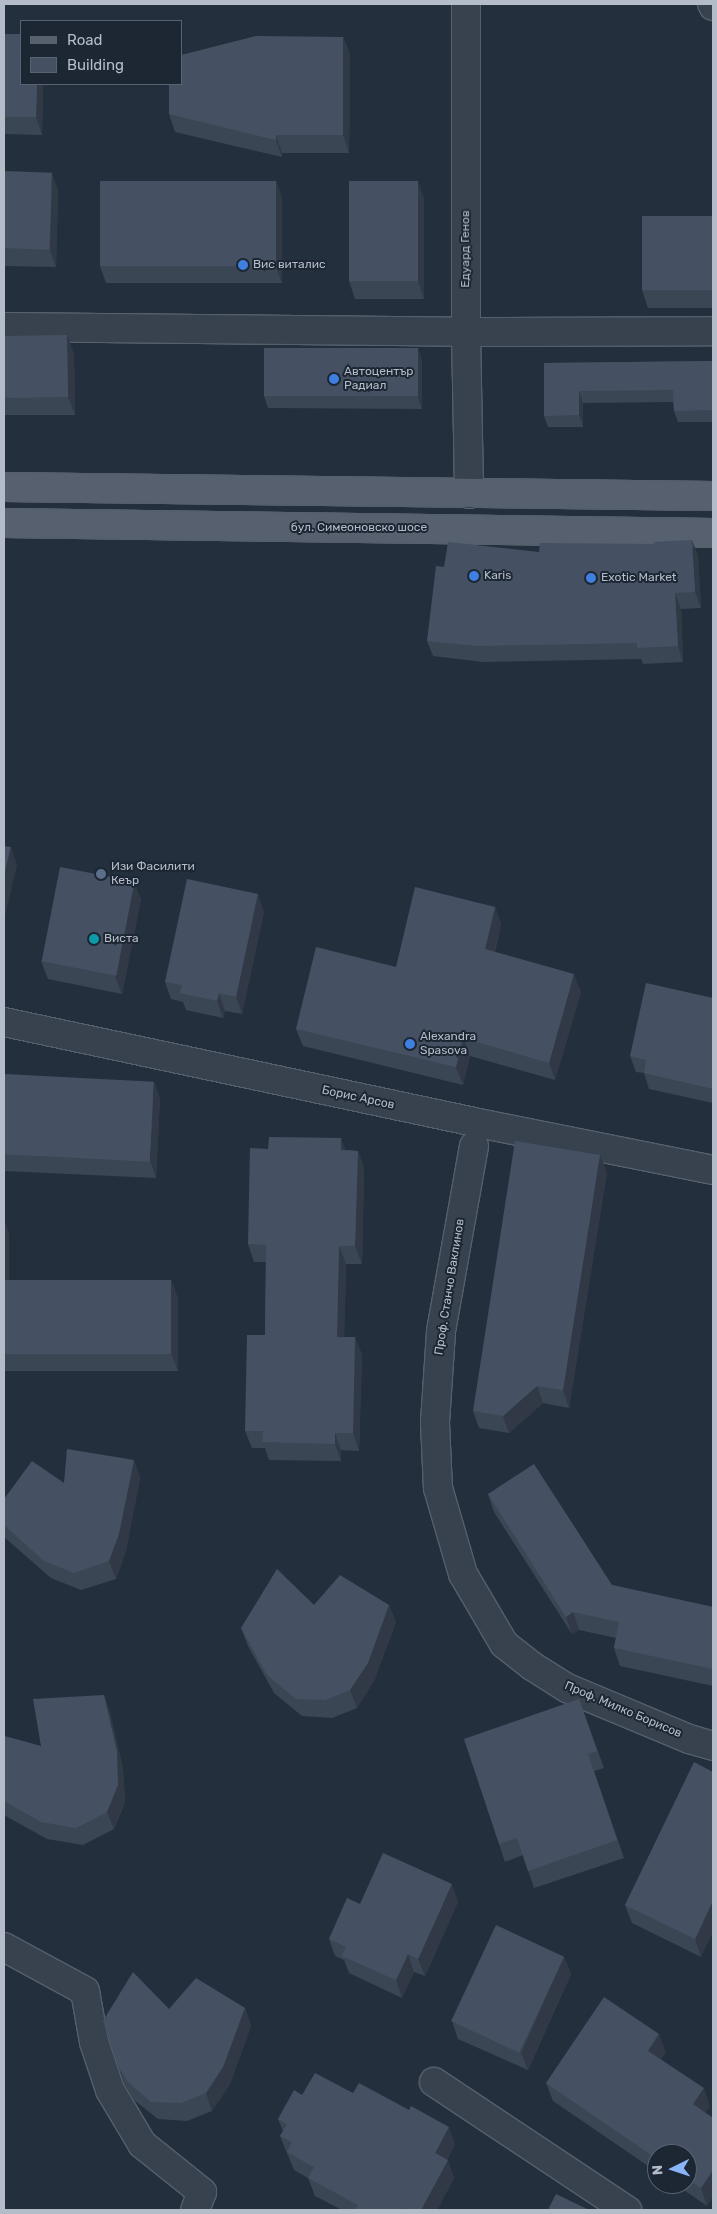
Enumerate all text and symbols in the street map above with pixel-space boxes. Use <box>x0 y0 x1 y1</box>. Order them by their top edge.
legend <box>20 20 182 85</box>
text: Road <box>67 31 103 49</box>
text: Building <box>67 56 124 74</box>
street label: Едуард Генов <box>459 210 473 288</box>
place label: Вис виталис <box>253 258 326 272</box>
marker: Вис виталис <box>237 259 249 271</box>
place label: Автоцентър Радиал <box>344 365 413 393</box>
marker: Автоцентър Радиал <box>328 373 340 385</box>
street label: бул. Симеоновско шосе <box>291 521 427 535</box>
place label: Karis <box>484 569 511 583</box>
marker: Karis <box>468 570 480 582</box>
place label: Exotic Market <box>601 571 677 585</box>
marker: Exotic Market <box>585 572 597 584</box>
place label: Изи Фасилити Кеър <box>111 860 195 888</box>
marker: Изи Фасилити Кеър <box>95 868 107 880</box>
place label: Виста <box>104 932 139 946</box>
marker: Виста <box>88 933 100 945</box>
place label: Alexandra Spasova <box>420 1030 476 1058</box>
marker: Alexandra Spasova <box>404 1038 416 1050</box>
street label: Борис Арсов <box>320 1083 396 1113</box>
street label: Проф. Станчо Ваклинов <box>432 1218 468 1356</box>
street label: Проф. Милко Борисов <box>562 1679 684 1741</box>
north arrow <box>647 2144 697 2194</box>
text: N <box>649 2164 666 2176</box>

